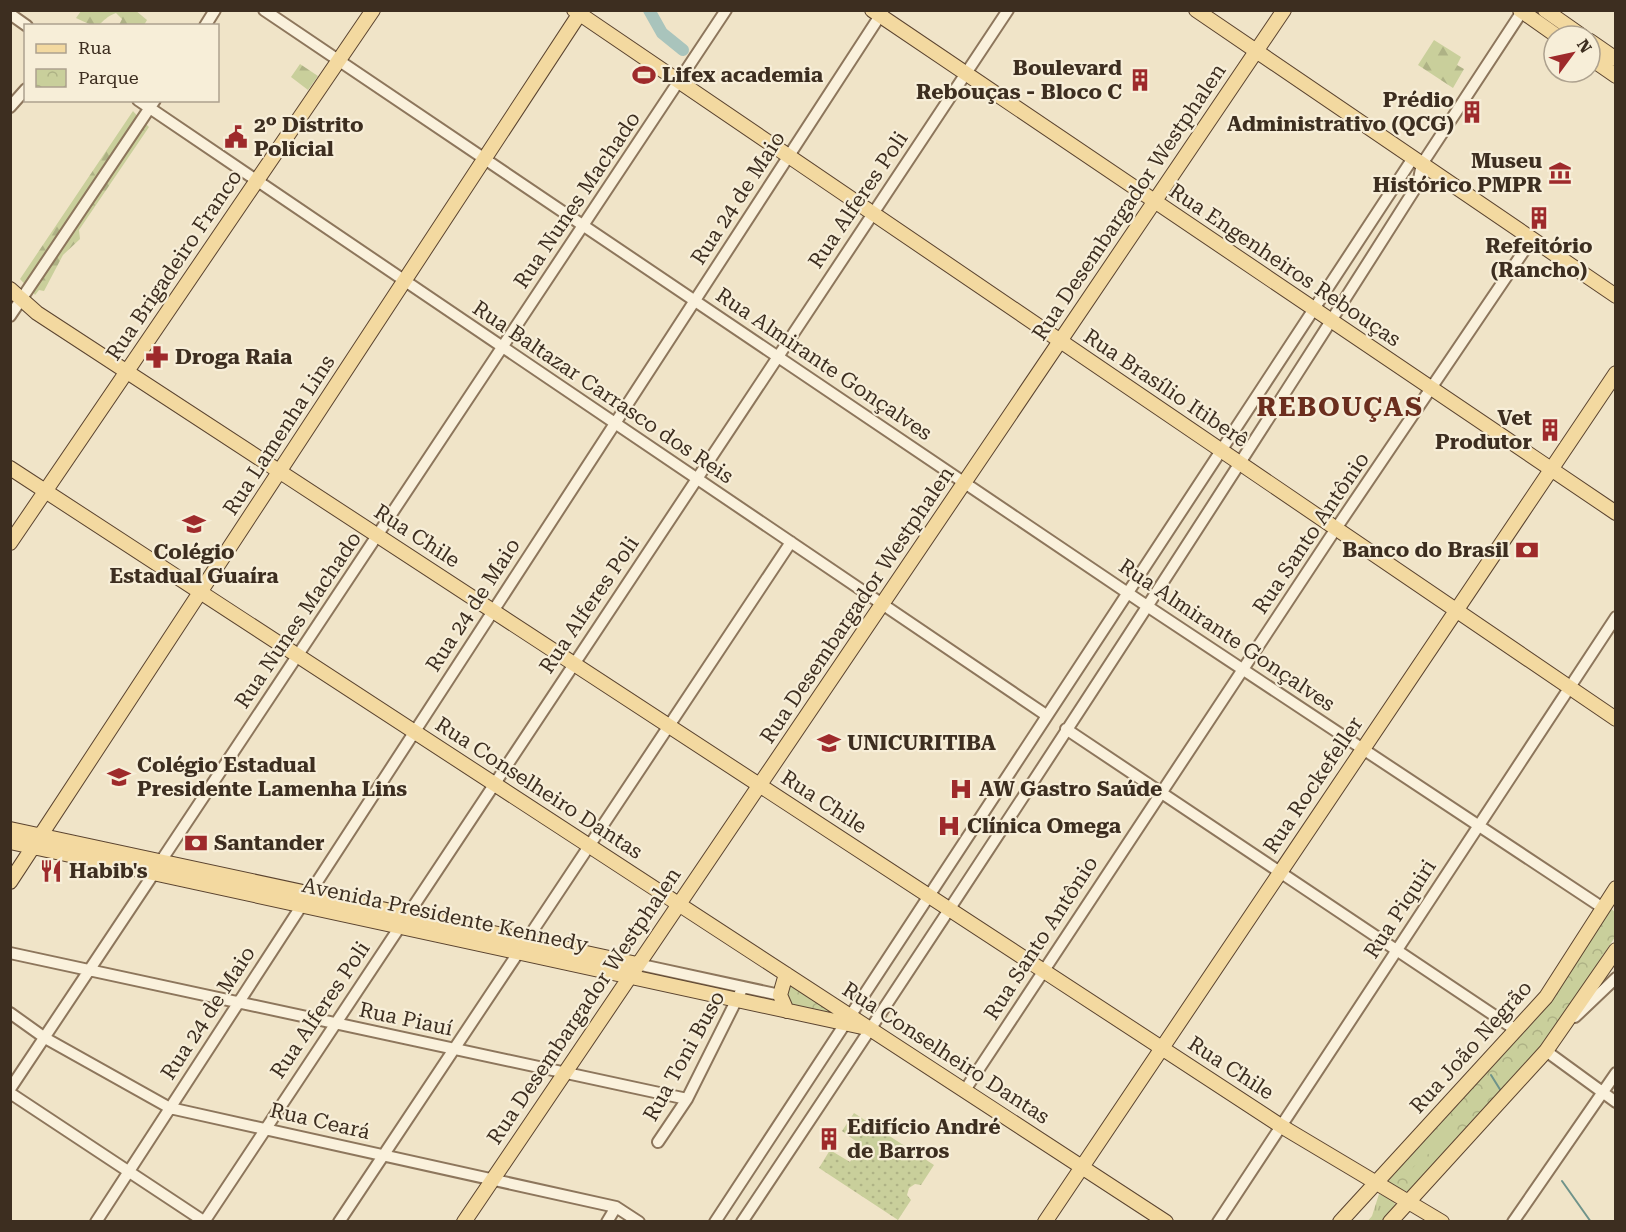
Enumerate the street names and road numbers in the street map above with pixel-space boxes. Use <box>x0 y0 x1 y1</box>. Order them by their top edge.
street label: Rua Desembargador Westphalen <box>1027 59 1231 345</box>
street label: Rua Nunes Machado <box>509 107 645 293</box>
street label: Rua 24 de Maio <box>686 127 790 269</box>
street label: Rua Alferes Poli <box>803 127 913 273</box>
street label: Rua Brigadeiro Franco <box>101 165 247 365</box>
street label: Rua Engenheiros Rebouças <box>1165 179 1405 352</box>
street label: Rua Almirante Gonçalves <box>712 283 937 445</box>
street label: Rua Baltazar Carrasco dos Reis <box>468 296 738 488</box>
street label: Rua Brasílio Itiberê <box>1079 324 1253 452</box>
street label: Rua Lamenha Lins <box>218 350 340 520</box>
street label: Rua Santo Antônio <box>1248 448 1374 618</box>
street label: Rua Desembargador Westphalen <box>755 462 959 748</box>
street label: Rua Chile <box>370 499 464 573</box>
street label: Rua Nunes Machado <box>230 527 366 713</box>
street label: Rua Alferes Poli <box>534 532 644 678</box>
street label: Rua 24 de Maio <box>421 534 525 676</box>
street label: Rua Almirante Gonçalves <box>1115 554 1340 716</box>
street label: Rua Conselheiro Dantas <box>431 712 647 864</box>
street label: Rua Rockefeller <box>1258 712 1368 858</box>
street label: Rua Chile <box>777 765 871 839</box>
street label: Rua Santo Antônio <box>979 852 1103 1024</box>
street label: Rua Piquiri <box>1359 855 1441 963</box>
street label: Rua Desembargador Westphalen <box>482 863 686 1149</box>
street label: Avenida Presidente Kennedy <box>300 873 591 957</box>
street label: Rua Alferes Poli <box>265 937 375 1083</box>
street label: Rua 24 de Maio <box>156 942 260 1084</box>
street label: Rua João Negrão <box>1405 976 1537 1118</box>
street label: Rua Conselheiro Dantas <box>838 977 1054 1129</box>
street label: Rua Toni Buso <box>638 987 730 1125</box>
street label: Rua Piauí <box>357 997 455 1041</box>
street label: Rua Chile <box>1184 1031 1278 1105</box>
street label: Rua Ceará <box>268 1098 373 1144</box>

